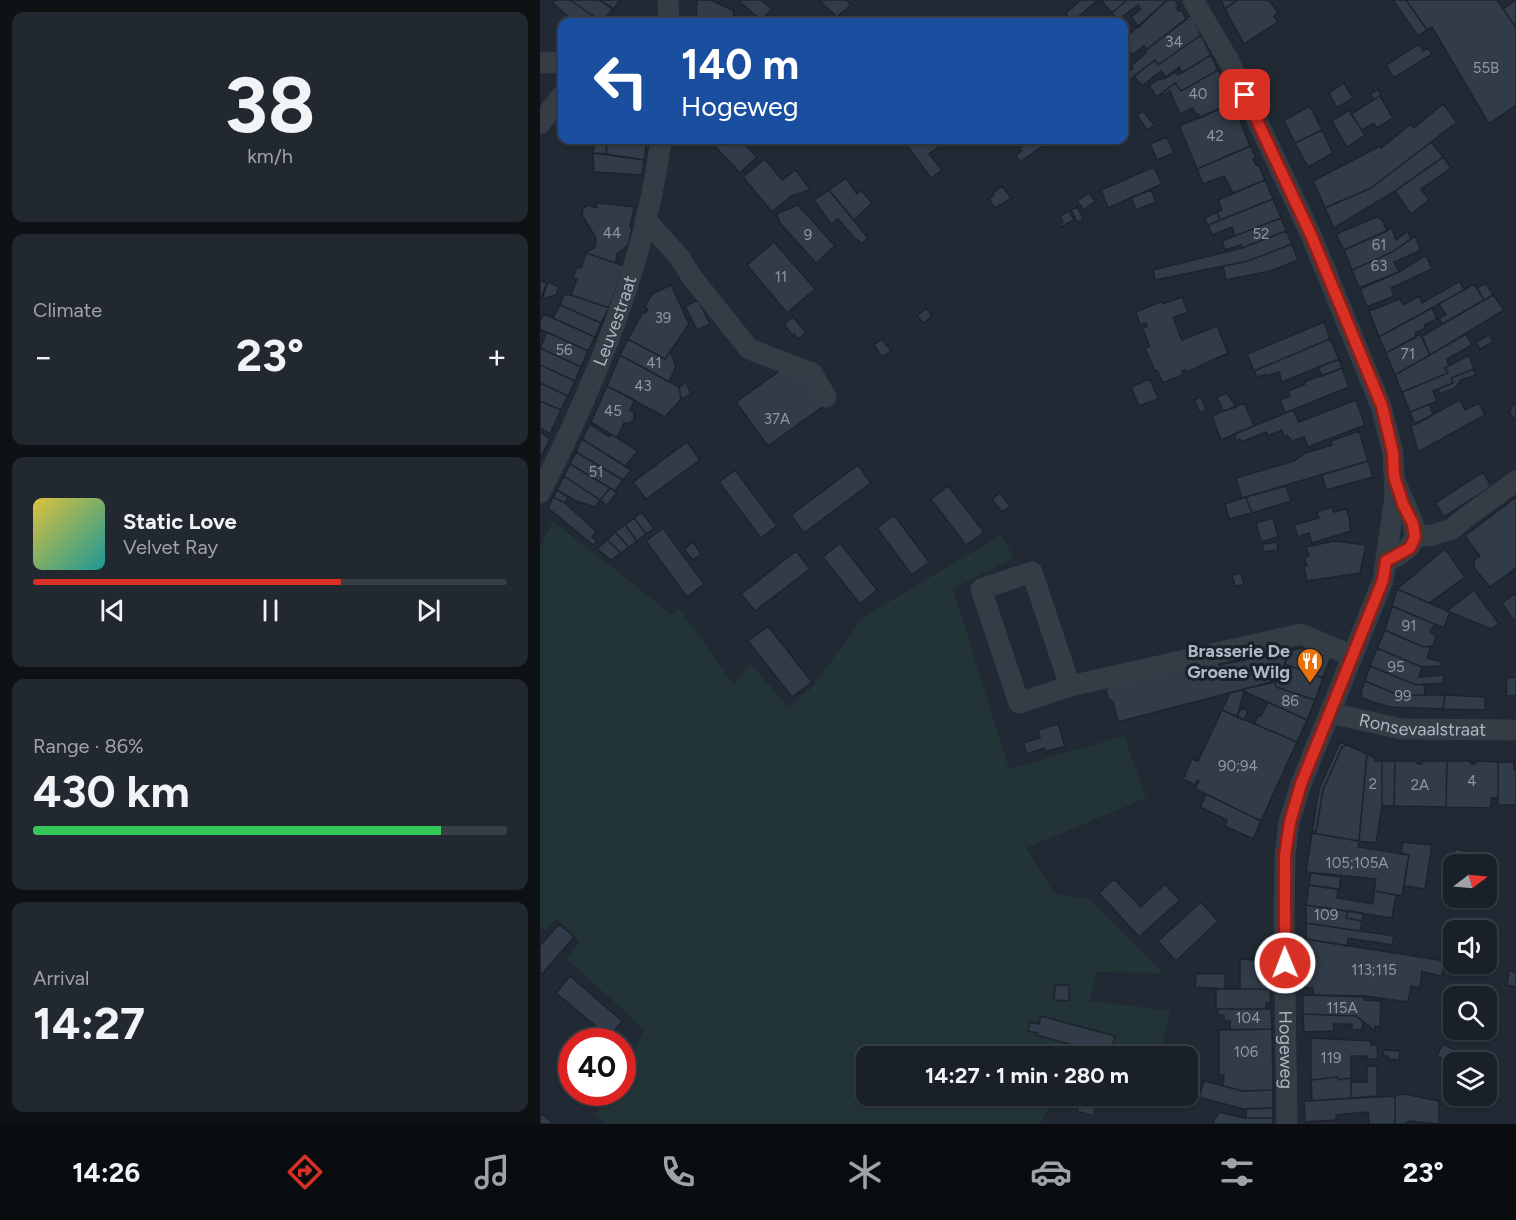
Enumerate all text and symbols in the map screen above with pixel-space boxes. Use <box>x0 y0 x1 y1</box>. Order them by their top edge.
house number: 34 <box>1165 33 1183 51</box>
text: 140 m <box>681 39 799 90</box>
icon: left <box>582 42 660 120</box>
text: 38 <box>224 58 316 152</box>
house number: 55B <box>1473 59 1499 77</box>
pin <box>1219 69 1270 120</box>
icon: arrive <box>1228 78 1261 111</box>
house number: 40 <box>1189 85 1207 103</box>
text: Hogeweg <box>681 90 799 123</box>
house number: 42 <box>1206 127 1224 145</box>
text: km/h <box>247 144 293 168</box>
house number: 44 <box>603 224 621 242</box>
house number: 52 <box>1252 225 1270 243</box>
house number: 9 <box>804 226 812 244</box>
house number: 61 <box>1372 236 1386 254</box>
house number: 63 <box>1371 257 1387 275</box>
house number: 11 <box>775 268 787 286</box>
street label: Leuvestraat <box>588 273 641 369</box>
text: Climate <box>33 298 102 322</box>
house number: 39 <box>655 309 671 327</box>
text: 23° <box>236 328 304 382</box>
text: − <box>33 337 54 376</box>
text: + <box>486 337 507 376</box>
house number: 56 <box>555 341 573 359</box>
house number: 71 <box>1401 345 1415 363</box>
house number: 41 <box>646 354 662 372</box>
house number: 43 <box>634 377 652 395</box>
house number: 45 <box>604 402 622 420</box>
house number: 37A <box>764 410 790 428</box>
house number: 51 <box>589 463 603 481</box>
text: Static Love <box>123 508 237 535</box>
text: Velvet Ray <box>123 535 218 559</box>
icon: previous <box>96 594 129 627</box>
icon: pause <box>254 594 287 627</box>
icon: next <box>412 594 445 627</box>
house number: 91 <box>1402 617 1416 635</box>
place label: Brasserie De Groene Wilg <box>1187 640 1290 683</box>
restaurant icon: Brasserie De Groene Wilg <box>1295 646 1325 684</box>
house number: 95 <box>1387 658 1405 676</box>
house number: 99 <box>1395 687 1411 705</box>
house number: 86 <box>1281 692 1299 710</box>
street label: Ronsevaalstraat <box>1357 709 1486 741</box>
text: Range · 86% <box>33 734 144 758</box>
house number: 90;94 <box>1218 757 1258 775</box>
text: 430 km <box>33 764 190 818</box>
house number: 4 <box>1467 772 1477 790</box>
house number: 2 <box>1369 775 1377 793</box>
house number: 2A <box>1411 776 1429 794</box>
house number: 105;105A <box>1326 854 1388 872</box>
north arrow <box>1443 854 1497 908</box>
map controls <box>1443 854 1497 1106</box>
house number: 109 <box>1314 906 1338 924</box>
button: sound <box>1443 920 1497 974</box>
position arrow <box>1253 931 1317 995</box>
house number: 113;115 <box>1351 961 1397 979</box>
text: Arrival <box>33 966 89 990</box>
button: search <box>1443 986 1497 1040</box>
text: 14:27 <box>33 996 145 1050</box>
house number: 115A <box>1326 999 1358 1017</box>
house number: 104 <box>1235 1009 1261 1027</box>
street label: Hogeweg <box>1274 1010 1297 1089</box>
speed limit sign: 40 <box>558 1028 636 1106</box>
house number: 106 <box>1234 1043 1259 1061</box>
house number: 119 <box>1321 1049 1341 1067</box>
button: layers <box>1443 1052 1497 1106</box>
text: 14:27 · 1 min · 280 m <box>925 1062 1129 1089</box>
icon: directions <box>284 1151 326 1193</box>
icon: music <box>471 1151 513 1193</box>
icon: phone <box>657 1151 699 1193</box>
icon: climate <box>844 1151 886 1193</box>
icon: car <box>1030 1151 1072 1193</box>
icon: filters <box>1216 1151 1258 1193</box>
text: 14:26 <box>72 1156 140 1189</box>
text: 23° <box>1403 1156 1444 1189</box>

